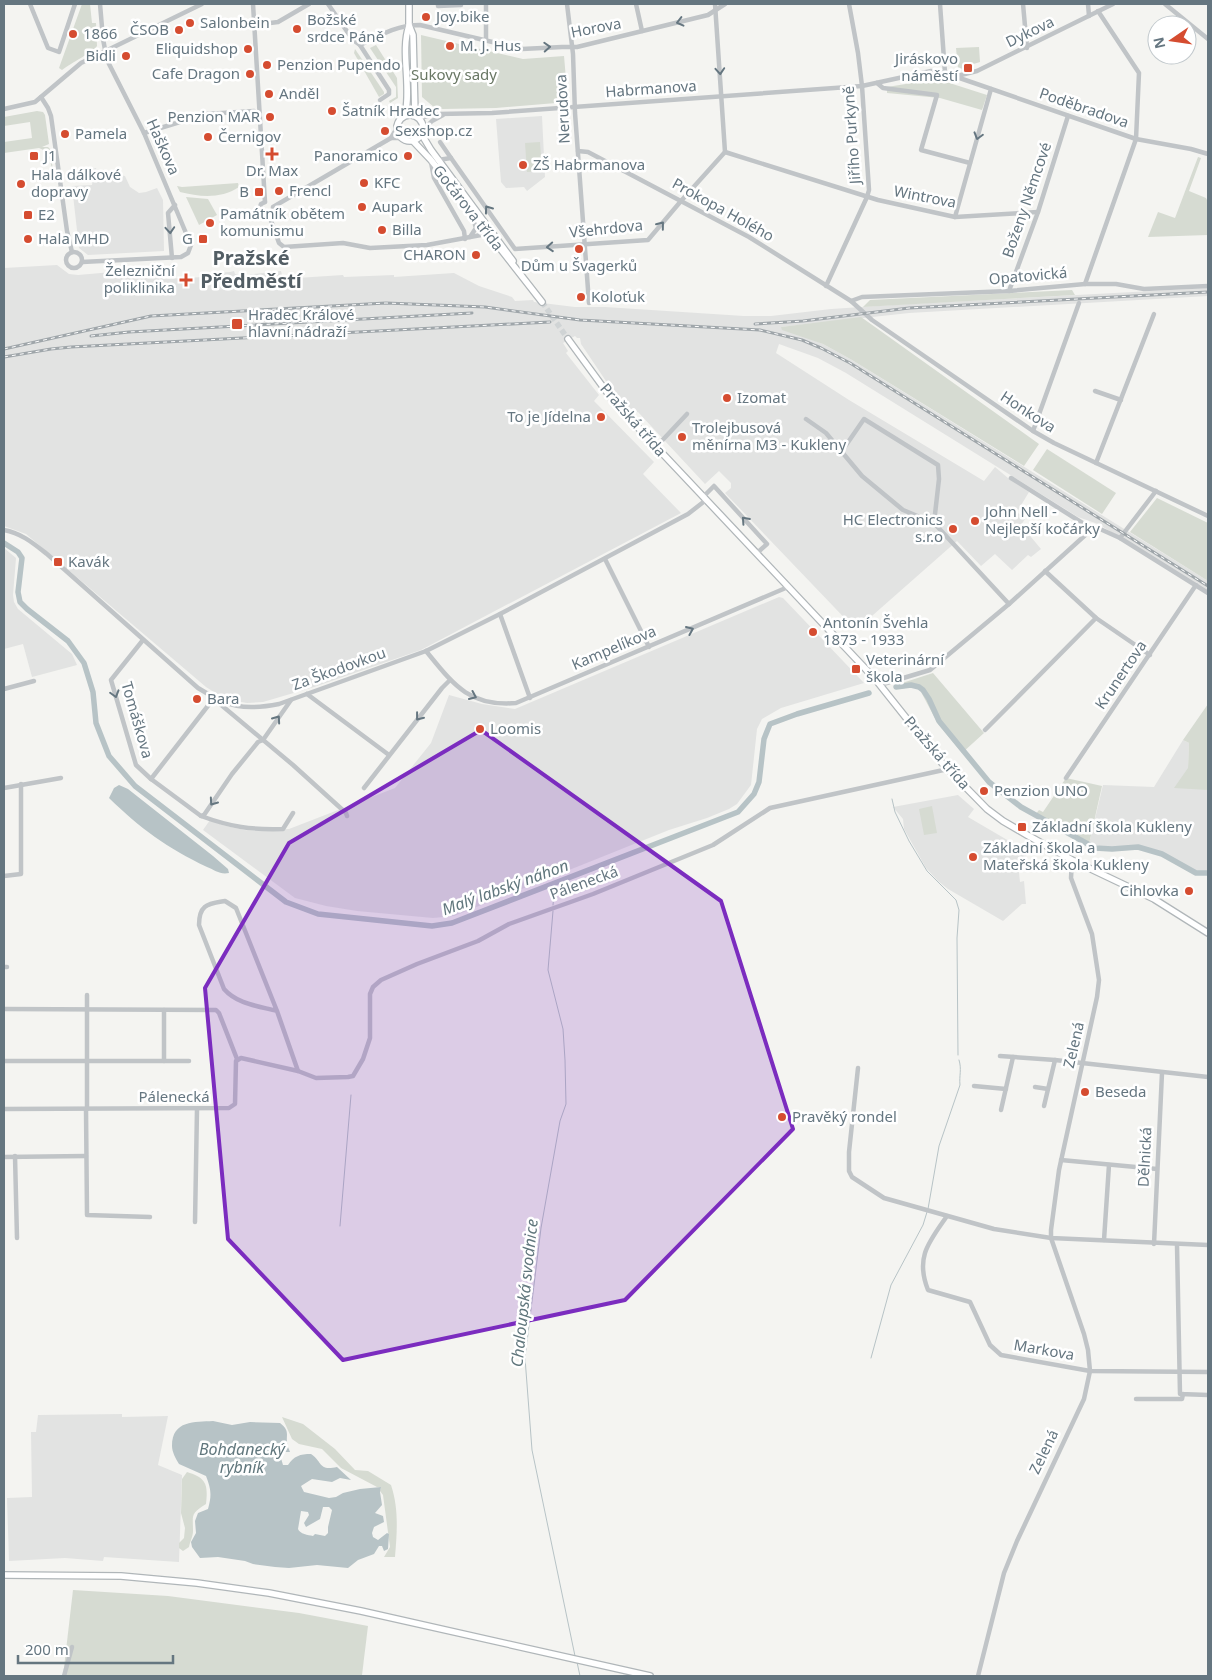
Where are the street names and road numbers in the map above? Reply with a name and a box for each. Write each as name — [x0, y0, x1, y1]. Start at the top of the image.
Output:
street label: Dykova — [1002, 11, 1057, 51]
street label: Horova — [569, 12, 623, 42]
street label: Nerudova — [550, 74, 574, 144]
street label: Habrmanova — [605, 75, 697, 101]
street label: Poděbradova — [1037, 82, 1132, 132]
street label: Jiřího Purkyně — [838, 85, 865, 187]
street label: Haškova — [143, 115, 185, 178]
street label: Boženy Němcové — [997, 139, 1055, 260]
street label: Gočárova třída — [429, 161, 508, 254]
street label: Prokopa Holého — [669, 173, 778, 245]
street label: Wintrova — [892, 180, 958, 212]
street label: Všehrdova — [568, 214, 644, 242]
street label: Opatovická — [988, 262, 1068, 288]
street label: Pražská třída — [596, 378, 671, 460]
street label: Honkova — [997, 386, 1060, 437]
street label: Kampelíkova — [568, 620, 659, 674]
street label: Krunertova — [1090, 636, 1151, 713]
street label: Za Škodovkou — [289, 642, 388, 694]
street label: Tomáškova — [117, 679, 158, 760]
street label: Pražská třída — [900, 711, 975, 793]
street label: Pálenecká — [547, 860, 621, 904]
street label: Zelená — [1058, 1020, 1088, 1070]
street label: Pálenecká — [138, 1086, 210, 1106]
street label: Dělnická — [1132, 1126, 1156, 1187]
street label: Markova — [1012, 1334, 1076, 1364]
street label: Zelená — [1024, 1426, 1062, 1477]

